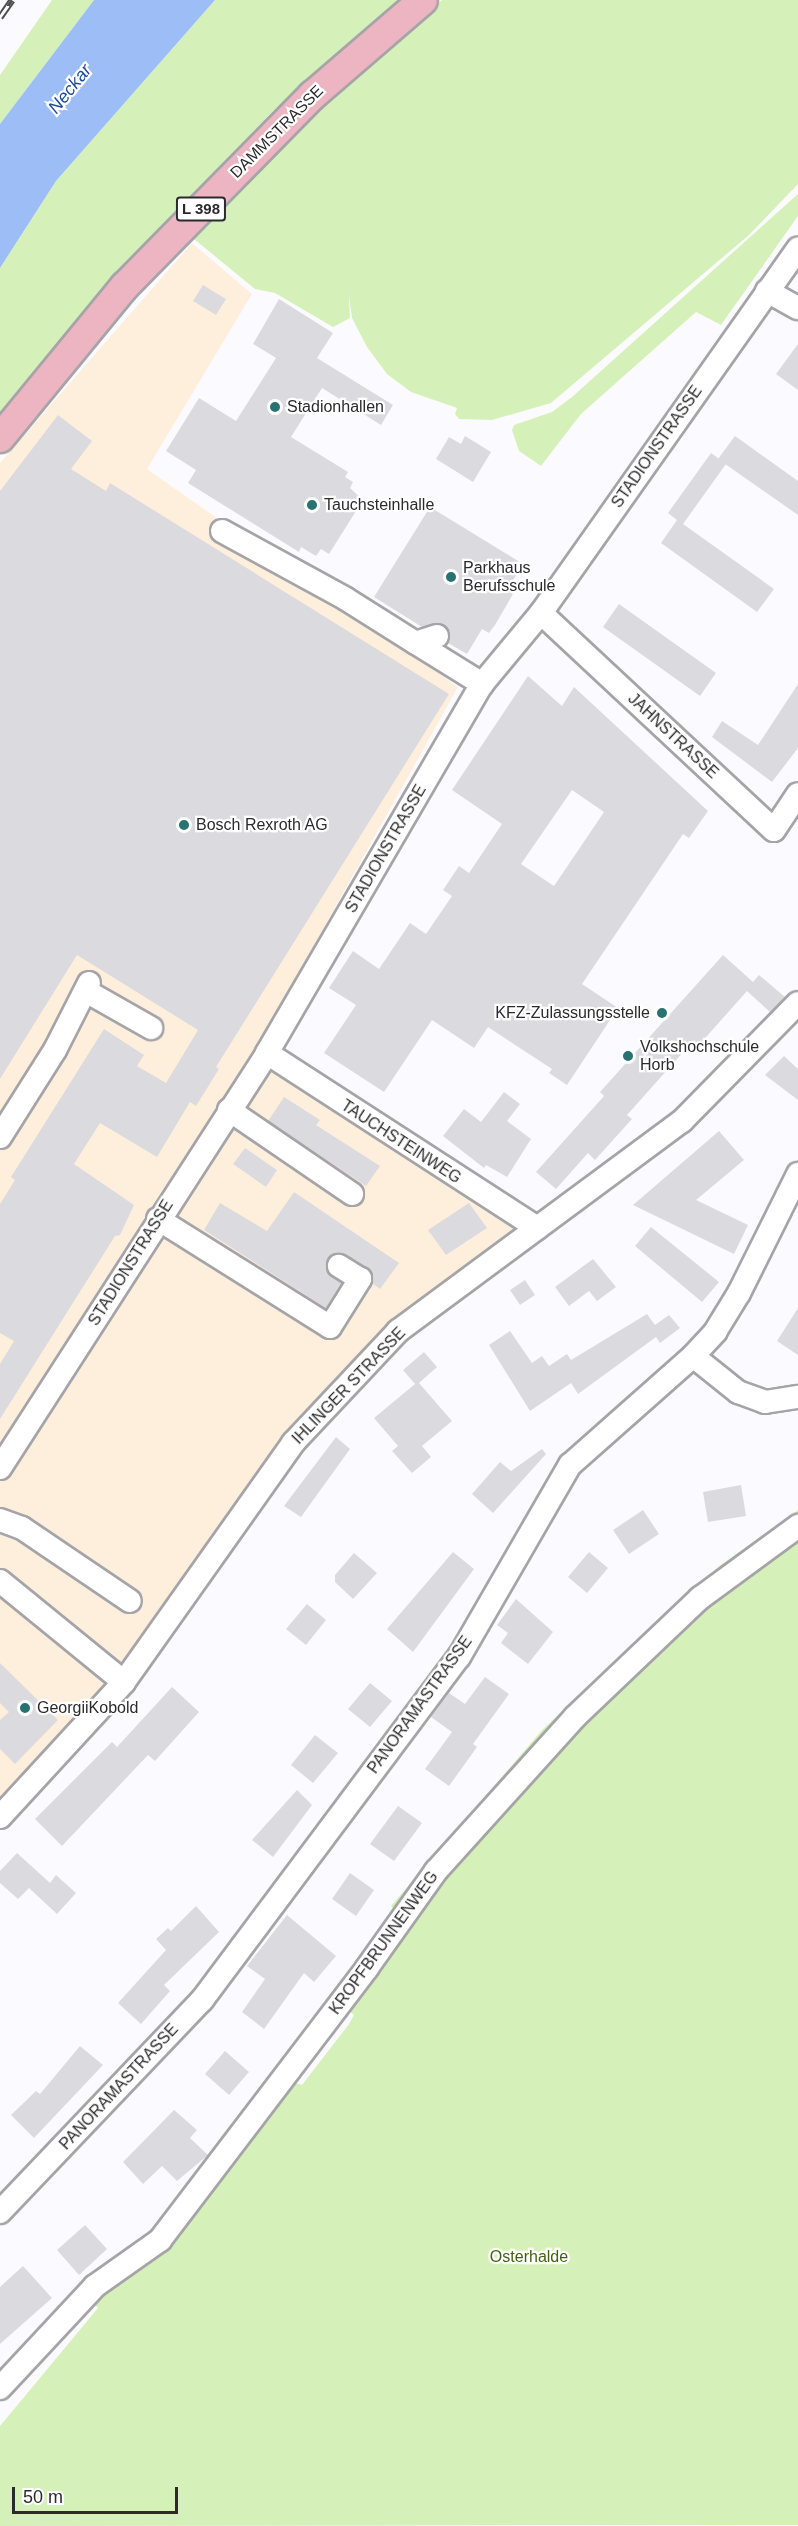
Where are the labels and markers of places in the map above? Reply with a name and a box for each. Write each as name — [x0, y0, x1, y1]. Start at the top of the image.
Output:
place label: Stadionhallen — [287, 397, 384, 417]
marker: Stadionhallen — [268, 400, 282, 414]
place label: Tauchsteinhalle — [324, 495, 434, 515]
marker: Tauchsteinhalle — [305, 498, 319, 512]
place label: Parkhaus Berufsschule — [463, 558, 555, 596]
marker: Parkhaus Berufsschule — [444, 570, 458, 584]
place label: Bosch Rexroth AG — [196, 815, 328, 835]
marker: Bosch Rexroth AG — [177, 818, 191, 832]
place label: KFZ-Zulassungsstelle — [495, 1003, 650, 1023]
marker: KFZ-Zulassungsstelle — [655, 1006, 669, 1020]
place label: Volkshochschule Horb — [640, 1037, 759, 1075]
marker: Volkshochschule Horb — [621, 1049, 635, 1063]
place label: GeorgiiKobold — [37, 1698, 138, 1718]
marker: GeorgiiKobold — [18, 1701, 32, 1715]

